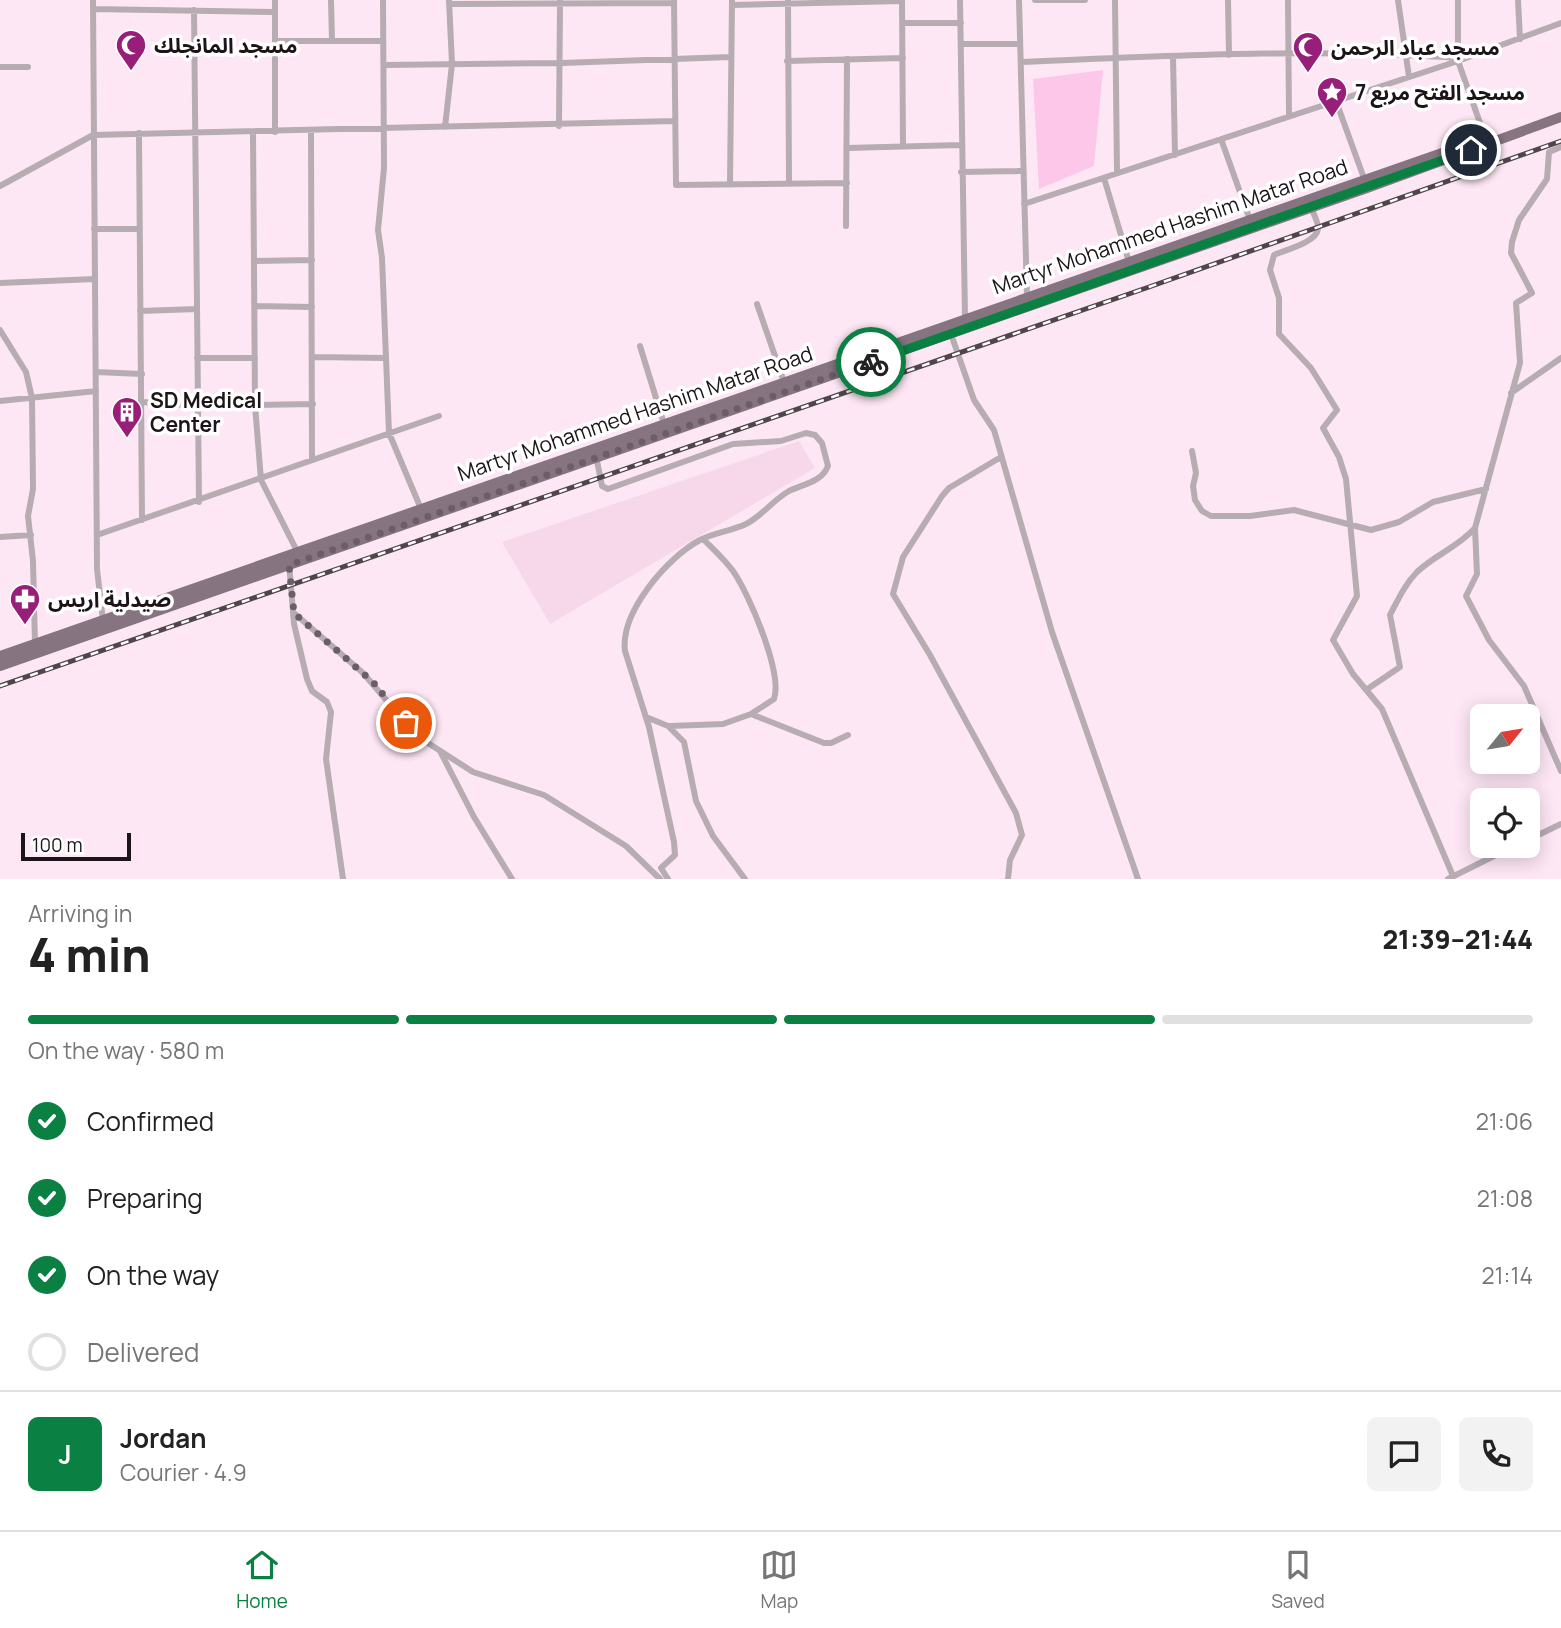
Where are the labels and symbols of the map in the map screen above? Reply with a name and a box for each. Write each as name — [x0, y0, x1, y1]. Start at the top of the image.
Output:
mosque icon: مسجد المانجلك — [114, 28, 148, 72]
mosque icon: مسجد عباد الرحمن — [1291, 30, 1325, 74]
place label: مسجد المانجلك — [154, 31, 297, 59]
place label: مسجد عباد الرحمن — [1331, 33, 1500, 61]
place icon: مسجد الفتح مربع 7 — [1315, 75, 1349, 119]
place label: مسجد الفتح مربع 7 — [1355, 78, 1525, 108]
pin — [1441, 120, 1501, 180]
street label: Martyr Mohammed Hashim Matar Road — [989, 152, 1351, 300]
courier — [836, 327, 906, 397]
street label: Martyr Mohammed Hashim Matar Road — [454, 339, 816, 487]
place label: SD Medical Center — [150, 386, 262, 438]
building icon: SD Medical Center — [110, 395, 144, 439]
pharmacy icon: صيدلية اريس — [8, 582, 42, 626]
place label: صيدلية اريس — [48, 585, 171, 613]
pin — [376, 693, 436, 753]
north arrow — [1470, 704, 1540, 774]
scale bar — [21, 830, 131, 862]

